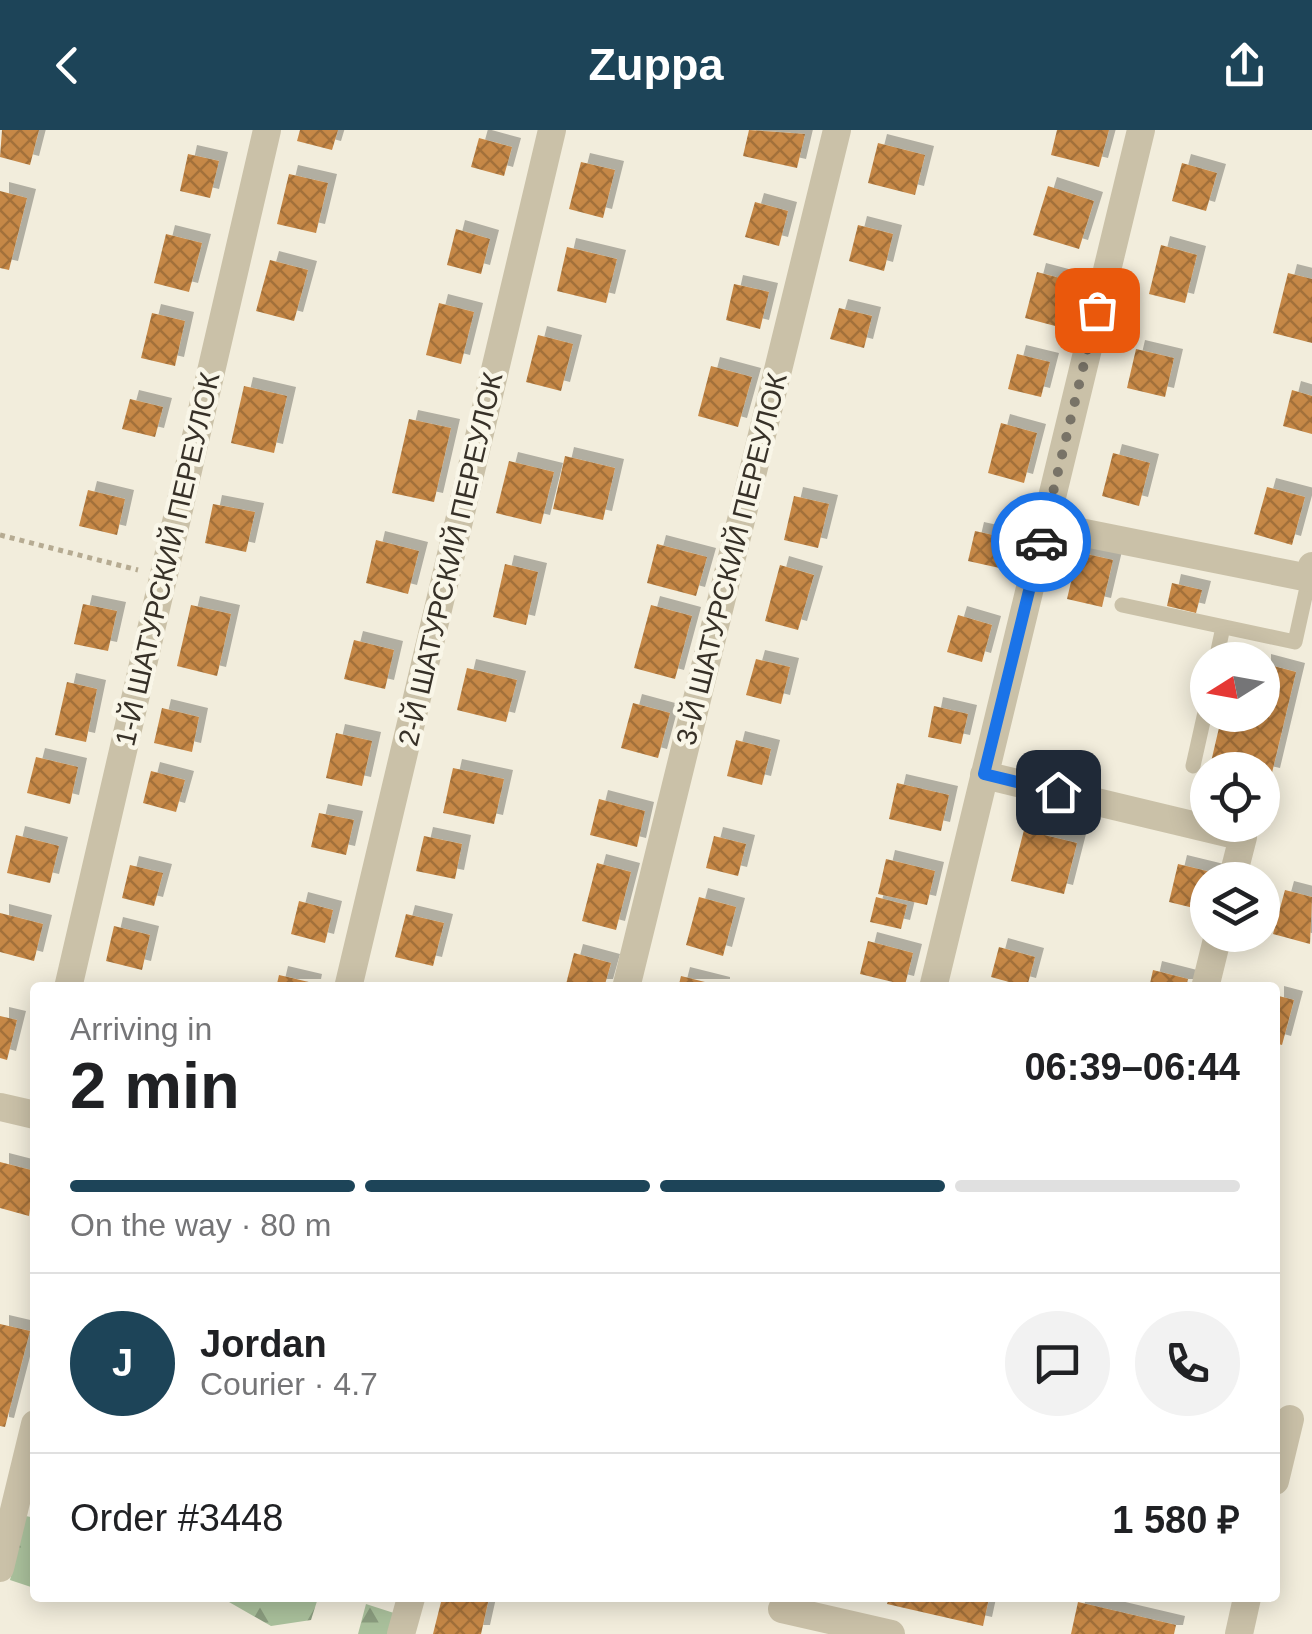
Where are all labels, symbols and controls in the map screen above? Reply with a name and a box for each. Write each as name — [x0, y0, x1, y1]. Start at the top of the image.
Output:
icon: back — [40, 38, 95, 93]
icon: share — [1217, 38, 1272, 93]
text: Zuppa — [589, 39, 723, 90]
pin — [1055, 268, 1140, 353]
icon: bag — [1070, 283, 1125, 338]
street label: 1-Й ШАТУРСКИЙ ПЕРЕУЛОК — [109, 369, 226, 749]
street label: 2-Й ШАТУРСКИЙ ПЕРЕУЛОК — [392, 369, 509, 749]
street label: 3-Й ШАТУРСКИЙ ПЕРЕУЛОК — [670, 369, 793, 748]
courier — [991, 492, 1091, 592]
icon: car — [1014, 515, 1069, 570]
north arrow — [1190, 642, 1280, 732]
map controls — [1190, 642, 1280, 952]
pin — [1016, 750, 1101, 835]
button: locate — [1190, 752, 1280, 842]
icon: home — [1031, 765, 1086, 820]
button: layers — [1190, 862, 1280, 952]
text: Arriving in — [70, 1011, 212, 1047]
text: 06:39–06:44 — [1024, 1046, 1240, 1088]
text: 2 min — [70, 1049, 240, 1122]
text: On the way · 80 m — [70, 1207, 331, 1243]
button: chat — [1005, 1311, 1110, 1416]
button: phone — [1135, 1311, 1240, 1416]
text: Jordan — [200, 1323, 327, 1365]
text: J — [112, 1342, 133, 1384]
text: Courier · 4.7 — [200, 1366, 378, 1402]
text: Order #3448 — [70, 1497, 283, 1539]
text: 1 580 ₽ — [1112, 1499, 1240, 1541]

